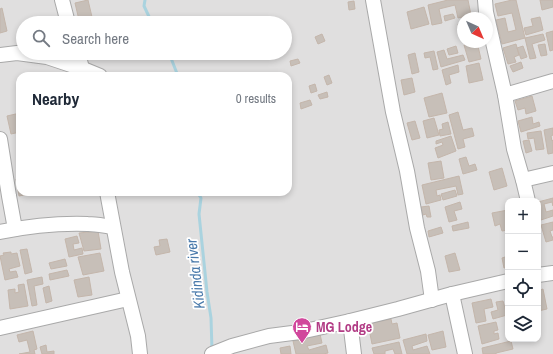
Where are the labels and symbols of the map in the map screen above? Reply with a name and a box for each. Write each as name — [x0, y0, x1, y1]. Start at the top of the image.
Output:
north arrow — [457, 12, 493, 48]
water label: Kidinda river — [180, 237, 210, 310]
hotel icon: MG Lodge — [291, 316, 313, 344]
place label: MG Lodge — [316, 318, 372, 336]

